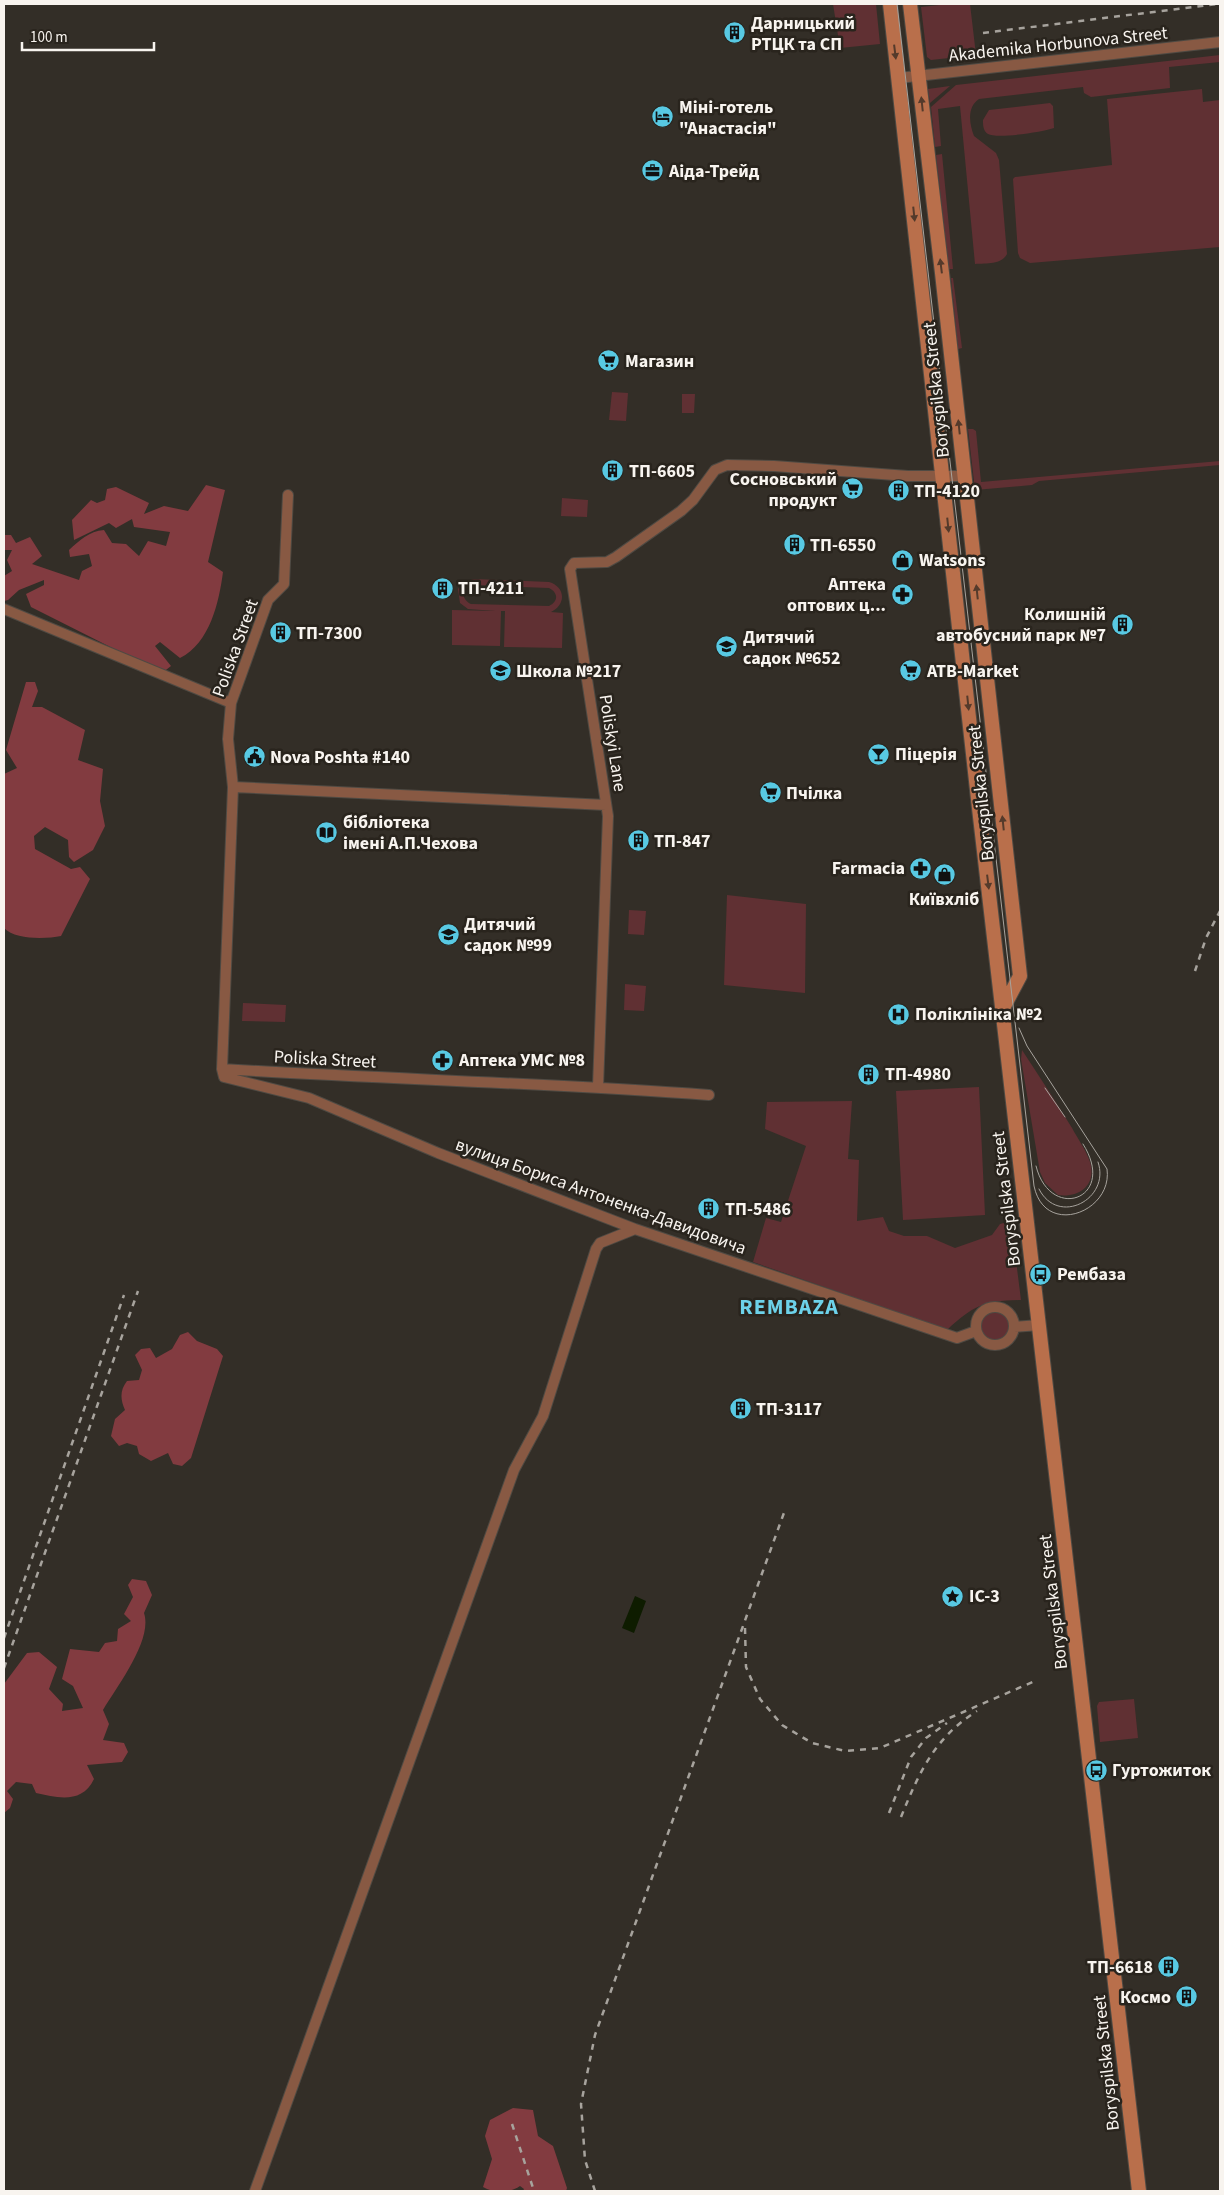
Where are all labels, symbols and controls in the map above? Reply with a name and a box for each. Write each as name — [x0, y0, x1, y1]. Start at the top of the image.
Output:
place label: Дарницький РТЦК та СП — [751, 11, 855, 57]
scale bar — [22, 20, 155, 52]
building icon: Дарницький РТЦК та СП — [723, 21, 747, 45]
street label: Akademika Horbunova Street — [947, 21, 1169, 68]
text: 100 m — [30, 27, 68, 48]
one-way arrow — [892, 45, 900, 61]
place label: Міні-готель "Анастасія" — [679, 95, 777, 141]
one-way arrow — [918, 96, 926, 112]
hotel icon: Міні-готель "Анастасія" — [651, 105, 675, 129]
office icon: Аіда-Трейд — [641, 159, 665, 183]
place label: Аіда-Трейд — [668, 159, 760, 184]
one-way arrow — [910, 206, 918, 222]
one-way arrow — [937, 257, 945, 273]
street label: Boryspilska Street — [917, 321, 956, 459]
supermarket icon: Магазин — [597, 349, 621, 373]
place label: Магазин — [625, 349, 694, 374]
one-way arrow — [955, 419, 963, 435]
building icon: ТП-6605 — [601, 459, 625, 483]
place label: ТП-6605 — [629, 459, 695, 484]
place label: Сосновський продукт — [730, 467, 837, 513]
supermarket icon: Сосновський продукт — [841, 477, 865, 501]
building icon: ТП-4120 — [886, 479, 910, 503]
place label: ТП-4120 — [914, 479, 980, 504]
one-way arrow — [944, 517, 952, 533]
building icon: ТП-6550 — [782, 533, 806, 557]
place label: ТП-6550 — [810, 533, 876, 558]
shop icon: Watsons — [891, 548, 915, 572]
place label: Watsons — [919, 548, 986, 573]
place label: Аптека оптових ц... — [787, 572, 886, 618]
building icon: ТП-4211 — [430, 576, 454, 600]
place label: ТП-4211 — [458, 576, 524, 601]
pharmacy icon: Аптека оптових ц... — [890, 582, 914, 606]
one-way arrow — [973, 584, 981, 600]
street label: Poliska Street — [206, 596, 265, 701]
place label: Колишній автобусний парк №7 — [936, 602, 1106, 648]
building icon: Колишній автобусний парк №7 — [1110, 612, 1134, 636]
building icon: ТП-7300 — [268, 621, 292, 645]
place label: ТП-7300 — [296, 621, 362, 646]
place label: Дитячий садок №652 — [743, 625, 841, 671]
school or university icon: Дитячий садок №652 — [715, 635, 739, 659]
school or university icon: Школа №217 — [488, 659, 512, 683]
place label: Школа №217 — [516, 659, 621, 684]
supermarket icon: ATB-Market — [899, 659, 923, 683]
place label: ATB-Market — [926, 659, 1019, 684]
street label: Poliskyi Lane — [592, 693, 633, 794]
one-way arrow — [964, 696, 972, 712]
street label: Boryspilska Street — [962, 724, 1001, 862]
bar icon: Піцерія — [867, 742, 891, 766]
place label: Піцерія — [895, 742, 957, 767]
public building icon: Nova Poshta #140 — [242, 745, 266, 769]
place label: Nova Poshta #140 — [270, 745, 410, 770]
supermarket icon: Пчілка — [758, 781, 782, 805]
place label: Пчілка — [786, 781, 842, 806]
place label: бібліотека імені А.П.Чехова — [343, 810, 478, 856]
one-way arrow — [999, 815, 1007, 831]
library icon: бібліотека імені А.П.Чехова — [315, 820, 339, 844]
building icon: ТП-847 — [626, 829, 650, 853]
place label: ТП-847 — [654, 829, 710, 854]
place label: Farmacia — [832, 856, 905, 881]
pharmacy icon: Farmacia — [909, 856, 933, 880]
shop icon: Київхліб — [932, 862, 956, 886]
one-way arrow — [984, 875, 992, 891]
place label: Київхліб — [909, 887, 979, 912]
place label: Дитячий садок №99 — [464, 912, 552, 958]
school or university icon: Дитячий садок №99 — [436, 922, 460, 946]
hospital icon: Поліклініка №2 — [887, 1002, 911, 1026]
place label: Поліклініка №2 — [915, 1002, 1042, 1027]
street label: Poliska Street — [273, 1044, 377, 1075]
pharmacy icon: Аптека УМС №8 — [431, 1048, 455, 1072]
place label: Аптека УМС №8 — [458, 1048, 585, 1073]
building icon: ТП-4980 — [857, 1062, 881, 1086]
place label: ТП-4980 — [885, 1062, 951, 1087]
street label: Boryspilska Street — [986, 1130, 1027, 1268]
street label: вулиця Бориса Антоненка-Давидовича — [452, 1132, 750, 1261]
building icon: ТП-5486 — [697, 1197, 721, 1221]
place label: ТП-5486 — [725, 1197, 791, 1222]
bus stop icon: Рембаза — [1029, 1262, 1053, 1286]
place label: Рембаза — [1057, 1262, 1126, 1287]
district label: REMBAZA — [739, 1291, 839, 1323]
building icon: ТП-3117 — [728, 1397, 752, 1421]
place label: ТП-3117 — [756, 1397, 822, 1422]
street label: Boryspilska Street — [1033, 1533, 1074, 1671]
place icon: ІС-3 — [941, 1584, 965, 1608]
place label: ІС-3 — [969, 1584, 1000, 1609]
bus stop icon: Гуртожиток — [1084, 1758, 1108, 1782]
place label: Гуртожиток — [1112, 1758, 1211, 1783]
place label: ТП-6618 — [1087, 1955, 1153, 1980]
building icon: ТП-6618 — [1157, 1955, 1181, 1979]
place label: Космо — [1120, 1985, 1171, 2010]
building icon: Космо — [1175, 1985, 1199, 2009]
street label: Boryspilska Street — [1087, 1994, 1126, 2132]

